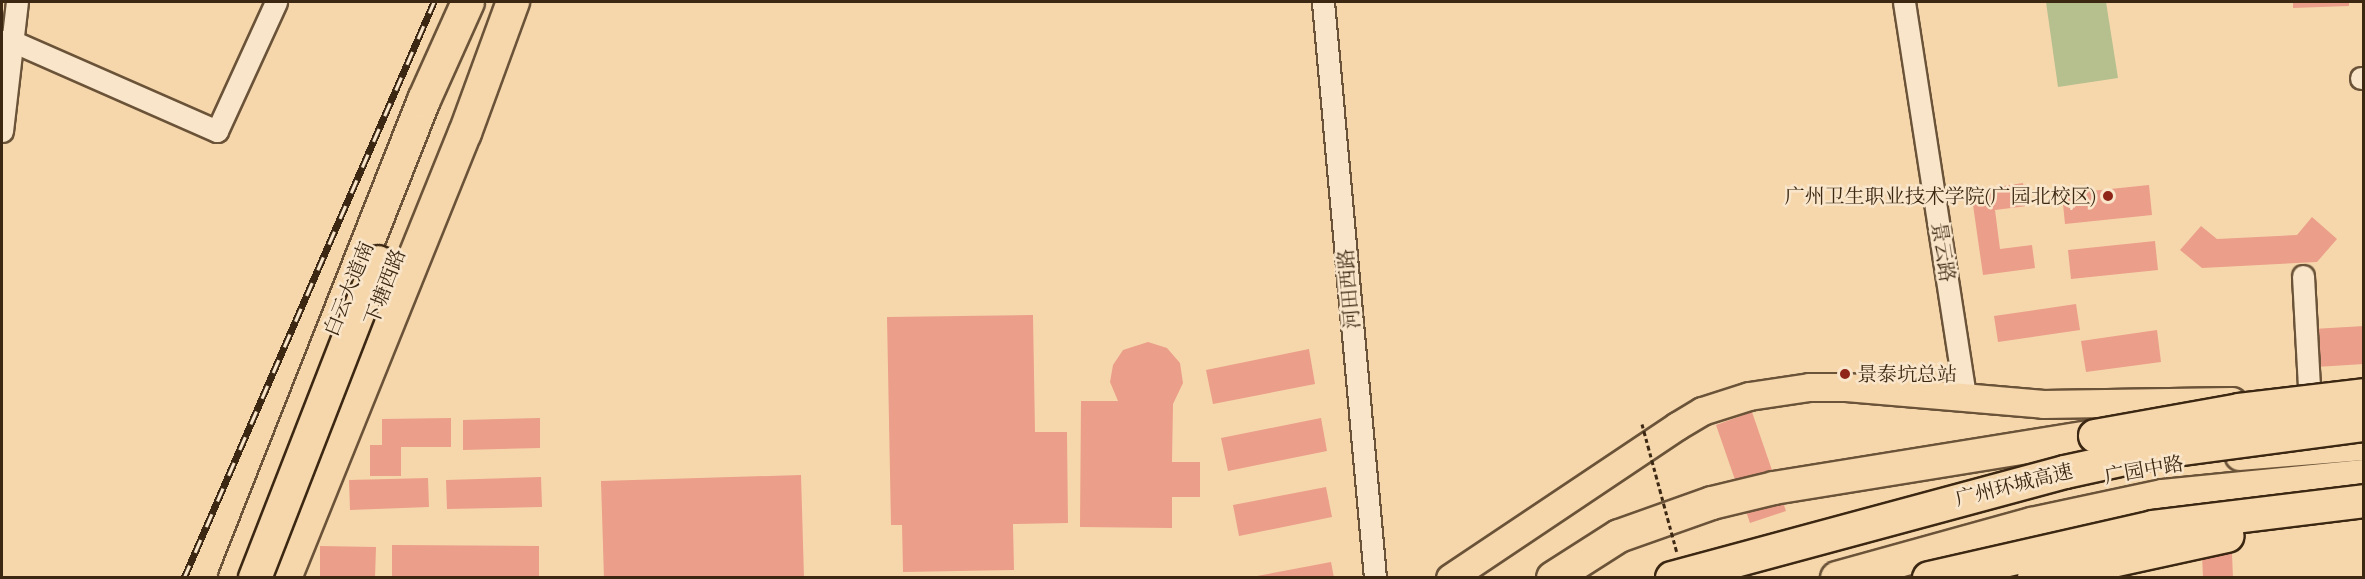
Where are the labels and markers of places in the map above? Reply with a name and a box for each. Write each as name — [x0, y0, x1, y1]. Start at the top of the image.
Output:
place label: 广州卫生职业技术学院(广园北校区) — [1785, 184, 2096, 208]
marker: 广州卫生职业技术学院(广园北校区) — [2101, 189, 2115, 203]
place label: 景泰坑总站 — [1857, 362, 1957, 386]
marker: 景泰坑总站 — [1838, 367, 1852, 381]

